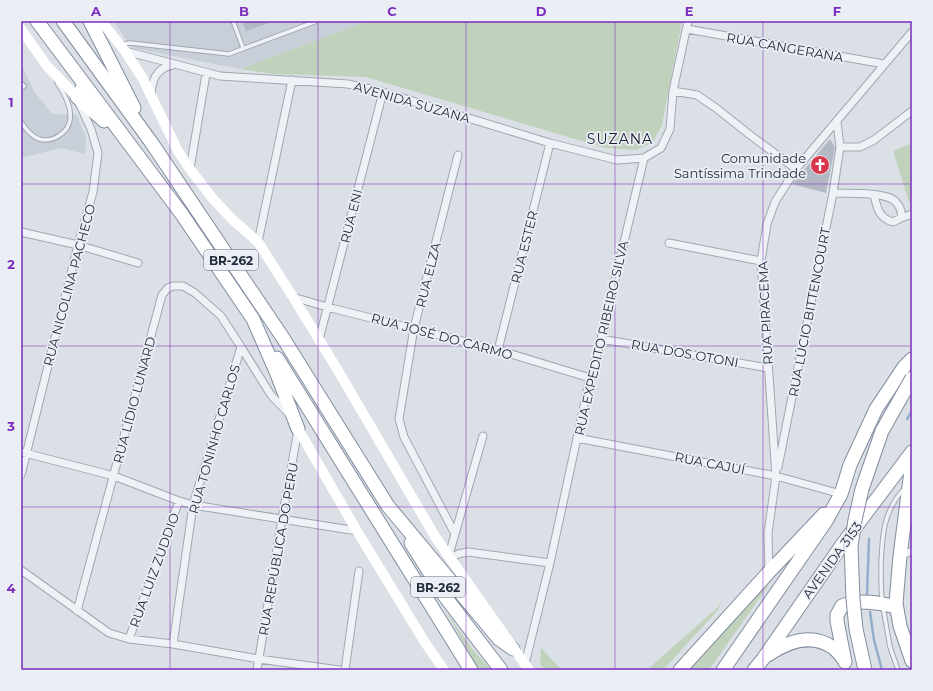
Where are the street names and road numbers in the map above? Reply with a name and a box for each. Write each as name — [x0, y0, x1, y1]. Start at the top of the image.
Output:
street label: RUA CANGERANA — [725, 29, 845, 65]
street label: AVENIDA SUZANA — [352, 78, 473, 126]
street label: RUA ENI — [337, 187, 365, 245]
street label: RUA NICOLINA PACHECO — [40, 202, 98, 368]
street label: RUA ESTER — [507, 209, 541, 285]
street label: RUA LÚCIO BITTENCOURT — [785, 225, 833, 398]
street label: RUA EXPEDITO RIBEIRO SILVA — [571, 238, 631, 437]
street label: RUA ELZA — [412, 240, 444, 309]
road number: BR-262 — [204, 250, 258, 270]
street label: RUA PIRACEMA — [754, 260, 776, 365]
street label: RUA JOSÉ DO CARMO — [369, 309, 515, 363]
street label: RUA LÍDIO LUNARD — [109, 335, 159, 465]
street label: RUA DOS OTONI — [630, 336, 740, 370]
street label: RUA TONINHO CARLOS — [185, 363, 243, 515]
street label: RUA CAJUÍ — [673, 448, 748, 478]
street label: RUA REPÚBLICA DO PERU — [255, 461, 301, 637]
street label: RUA LUIZ ZUDDIO — [126, 510, 182, 630]
street label: AVENIDA 3153 — [799, 519, 865, 601]
road number: BR-262 — [411, 577, 465, 597]

